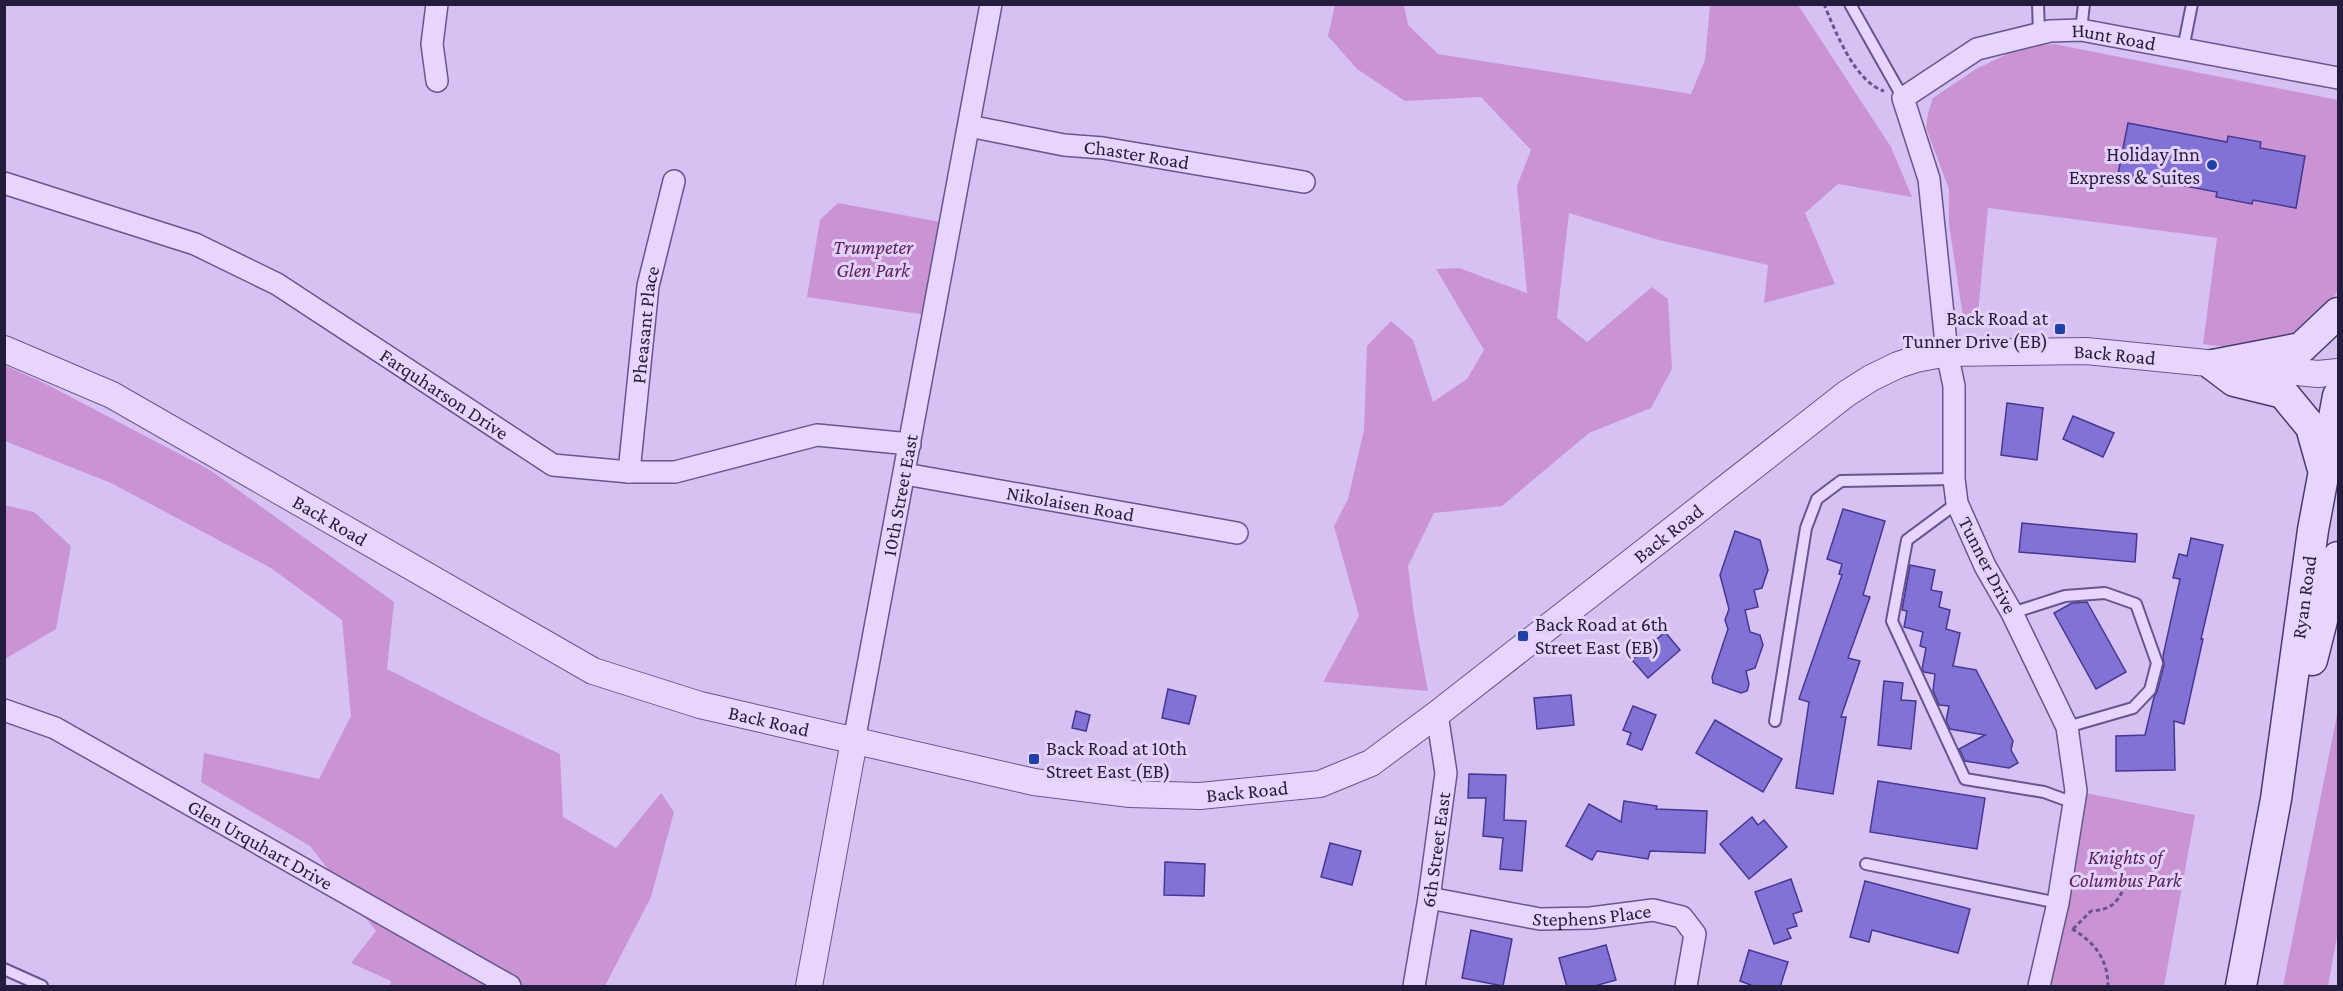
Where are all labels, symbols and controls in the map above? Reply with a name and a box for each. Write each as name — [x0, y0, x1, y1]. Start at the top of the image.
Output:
street label: Hunt Road — [2071, 19, 2158, 55]
street label: Chaster Road — [1083, 136, 1191, 173]
place label: Holiday Inn Express & Suites — [2069, 143, 2200, 189]
marker: Holiday Inn Express & Suites — [2205, 158, 2219, 172]
park label: Trumpeter Glen Park — [833, 236, 914, 281]
street label: Pheasant Place — [627, 263, 664, 385]
place label: Back Road at Tunner Drive (EB) — [1903, 307, 2048, 353]
marker: Back Road at Tunner Drive (EB) — [2053, 322, 2067, 336]
street label: Back Road — [2073, 340, 2157, 369]
street label: Farquharson Drive — [376, 344, 513, 444]
street label: 10th Street East — [878, 432, 922, 558]
street label: Nikolaisen Road — [1005, 481, 1136, 526]
street label: Back Road — [289, 490, 372, 550]
street label: Back Road — [1629, 499, 1708, 567]
street label: Tunner Drive — [1954, 513, 2022, 617]
street label: Ryan Road — [2287, 554, 2320, 640]
place label: Back Road at 6th Street East (EB) — [1535, 613, 1668, 659]
marker: Back Road at 6th Street East (EB) — [1516, 629, 1530, 643]
street label: Back Road — [726, 701, 812, 741]
place label: Back Road at 10th Street East (EB) — [1046, 737, 1187, 783]
marker: Back Road at 10th Street East (EB) — [1027, 752, 1041, 766]
street label: Back Road — [1205, 776, 1290, 806]
street label: 6th Street East — [1417, 790, 1454, 909]
street label: Glen Urquhart Drive — [184, 795, 337, 894]
park label: Knights of Columbus Park — [2068, 846, 2183, 891]
street label: Stephens Place — [1531, 899, 1652, 931]

